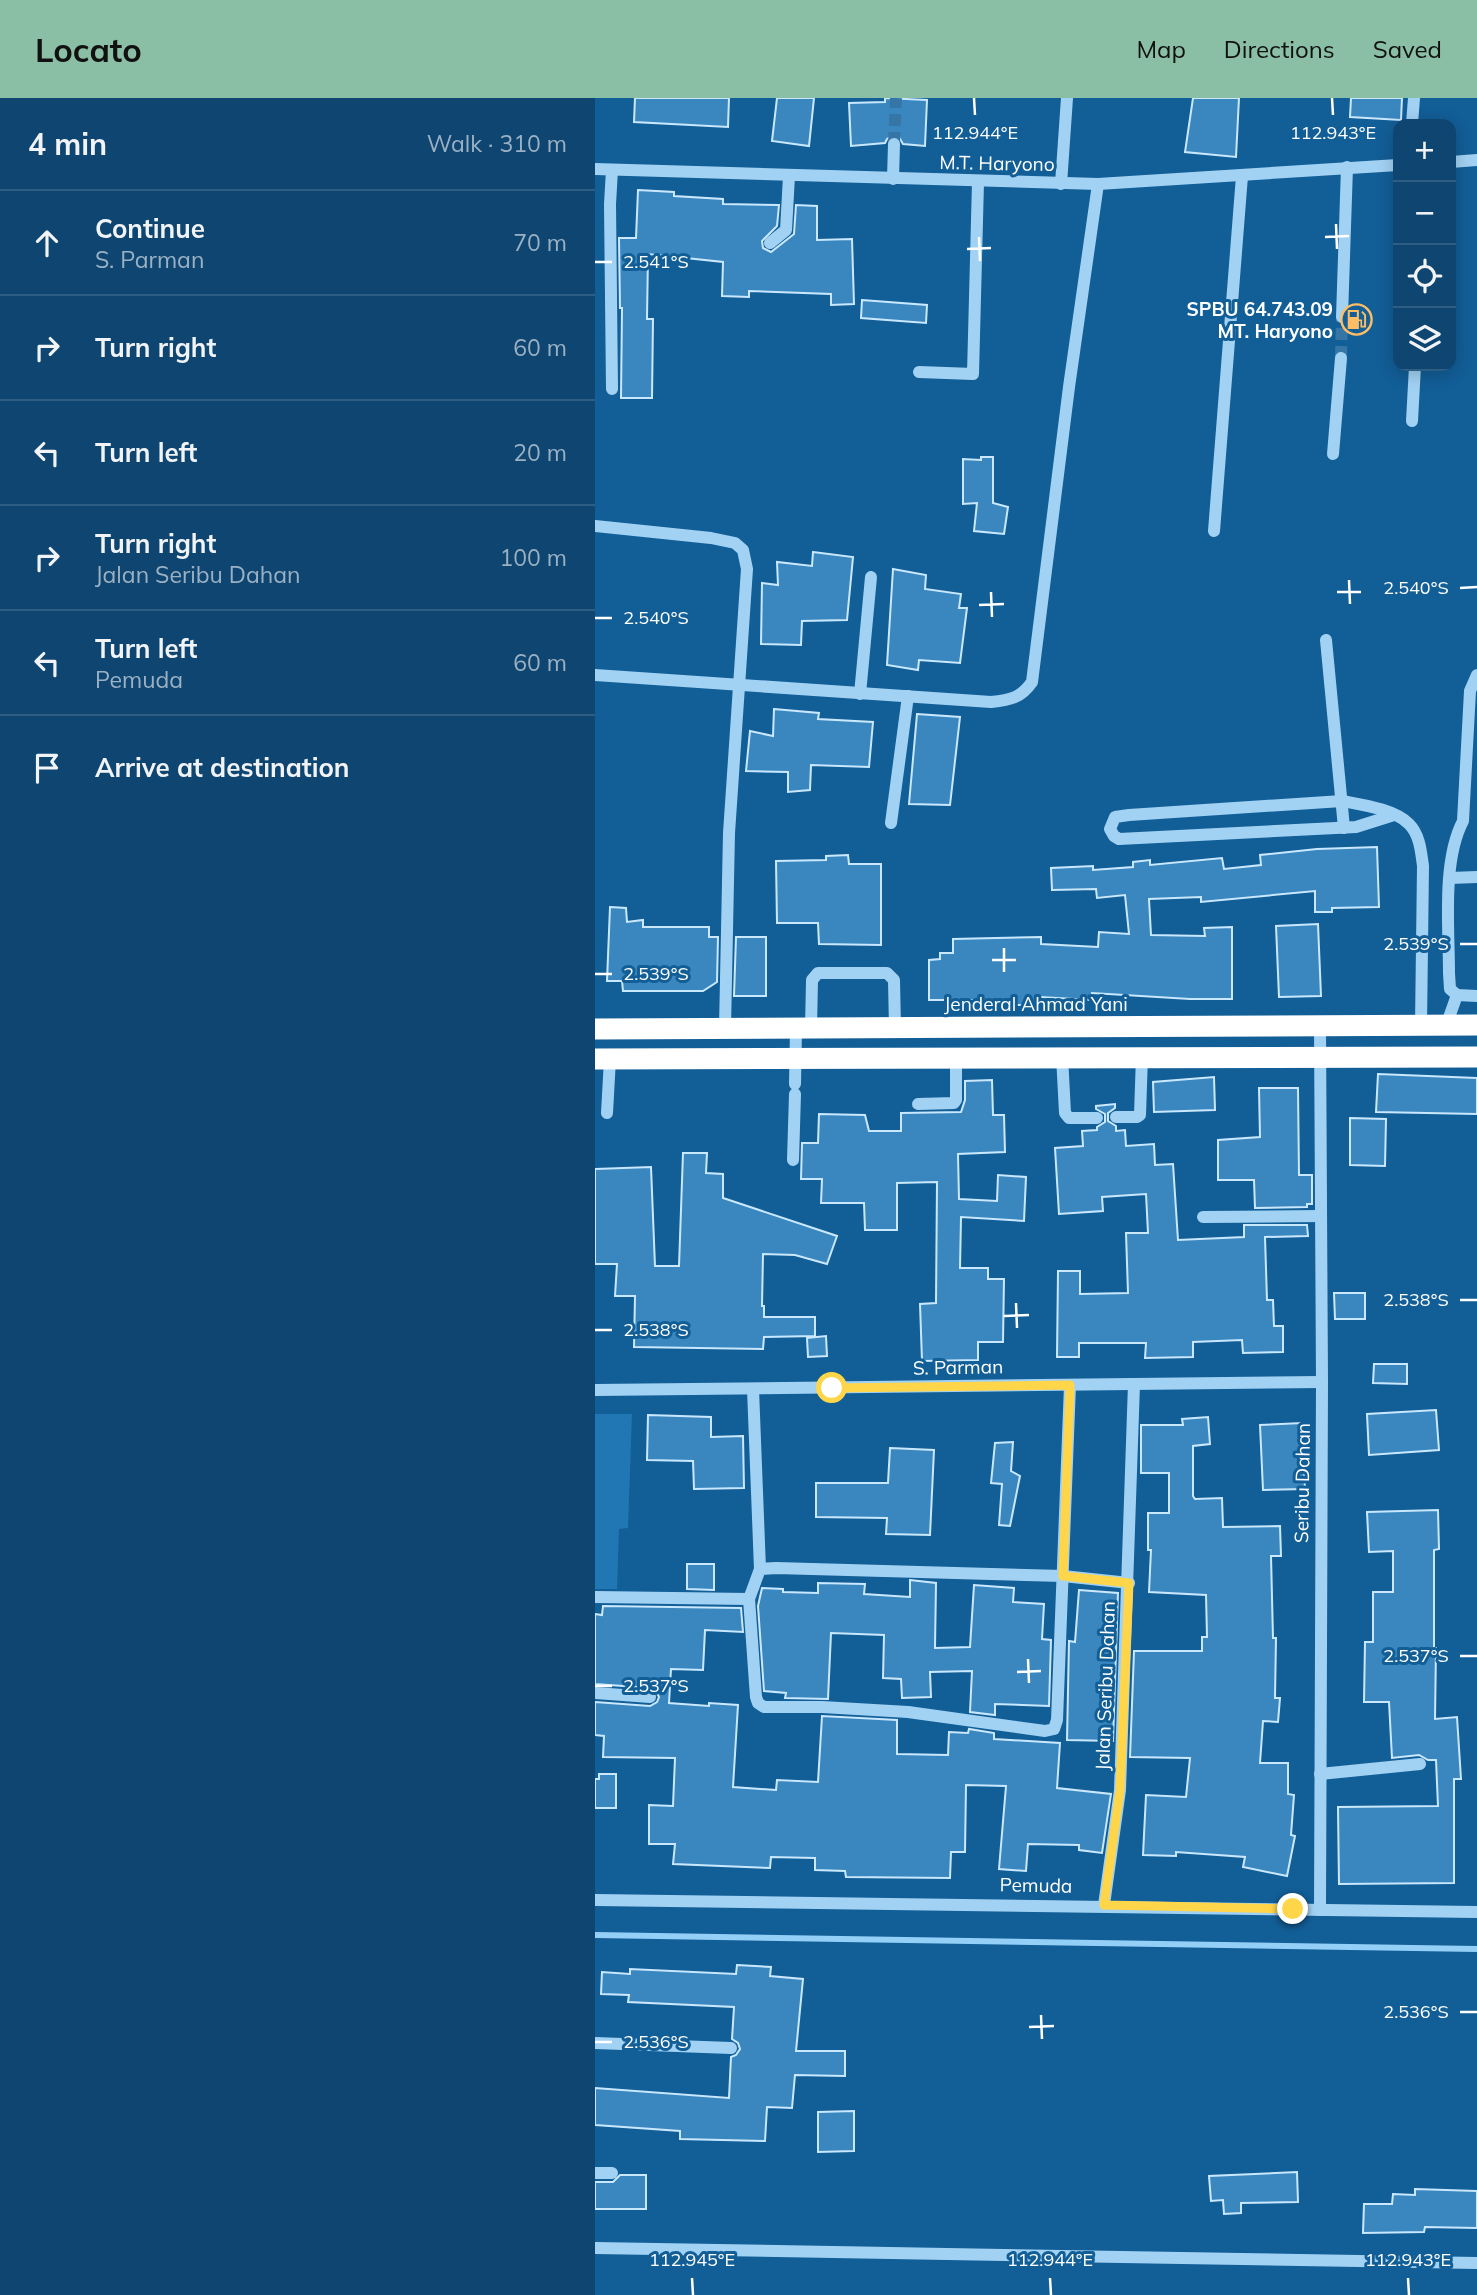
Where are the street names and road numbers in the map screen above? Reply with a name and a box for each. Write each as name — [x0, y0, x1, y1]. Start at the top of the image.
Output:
street label: M.T. Haryono — [939, 150, 1055, 176]
street label: Jenderal Ahmad Yani — [944, 992, 1128, 1016]
street label: S. Parman — [913, 1354, 1003, 1380]
street label: Seribu Dahan — [1289, 1423, 1315, 1543]
street label: Jalan Seribu Dahan — [1090, 1601, 1120, 1771]
street label: Pemuda — [999, 1872, 1073, 1898]

